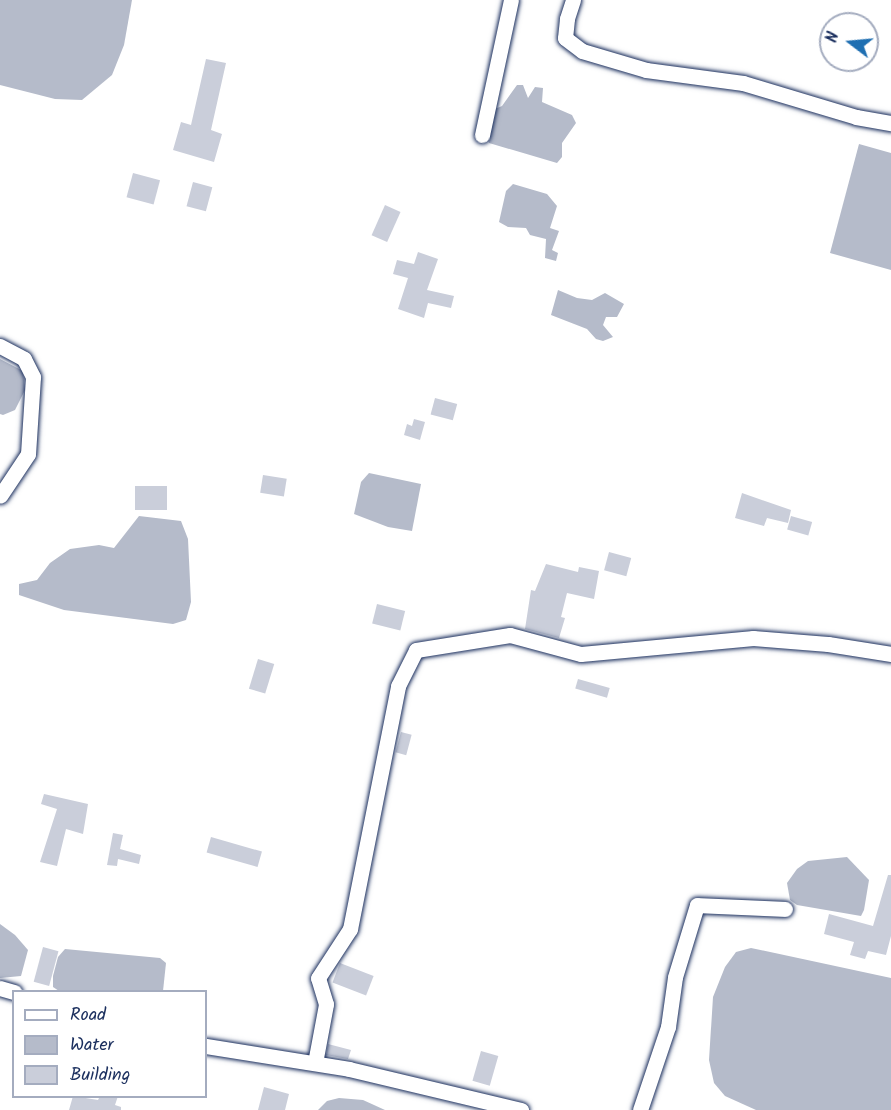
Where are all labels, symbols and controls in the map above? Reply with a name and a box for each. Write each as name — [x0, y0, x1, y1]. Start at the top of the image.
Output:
north arrow — [819, 12, 879, 72]
text: N — [820, 29, 847, 46]
legend — [12, 990, 207, 1098]
text: Road — [70, 1001, 106, 1030]
text: Water — [70, 1031, 114, 1060]
text: Building — [70, 1061, 130, 1090]

